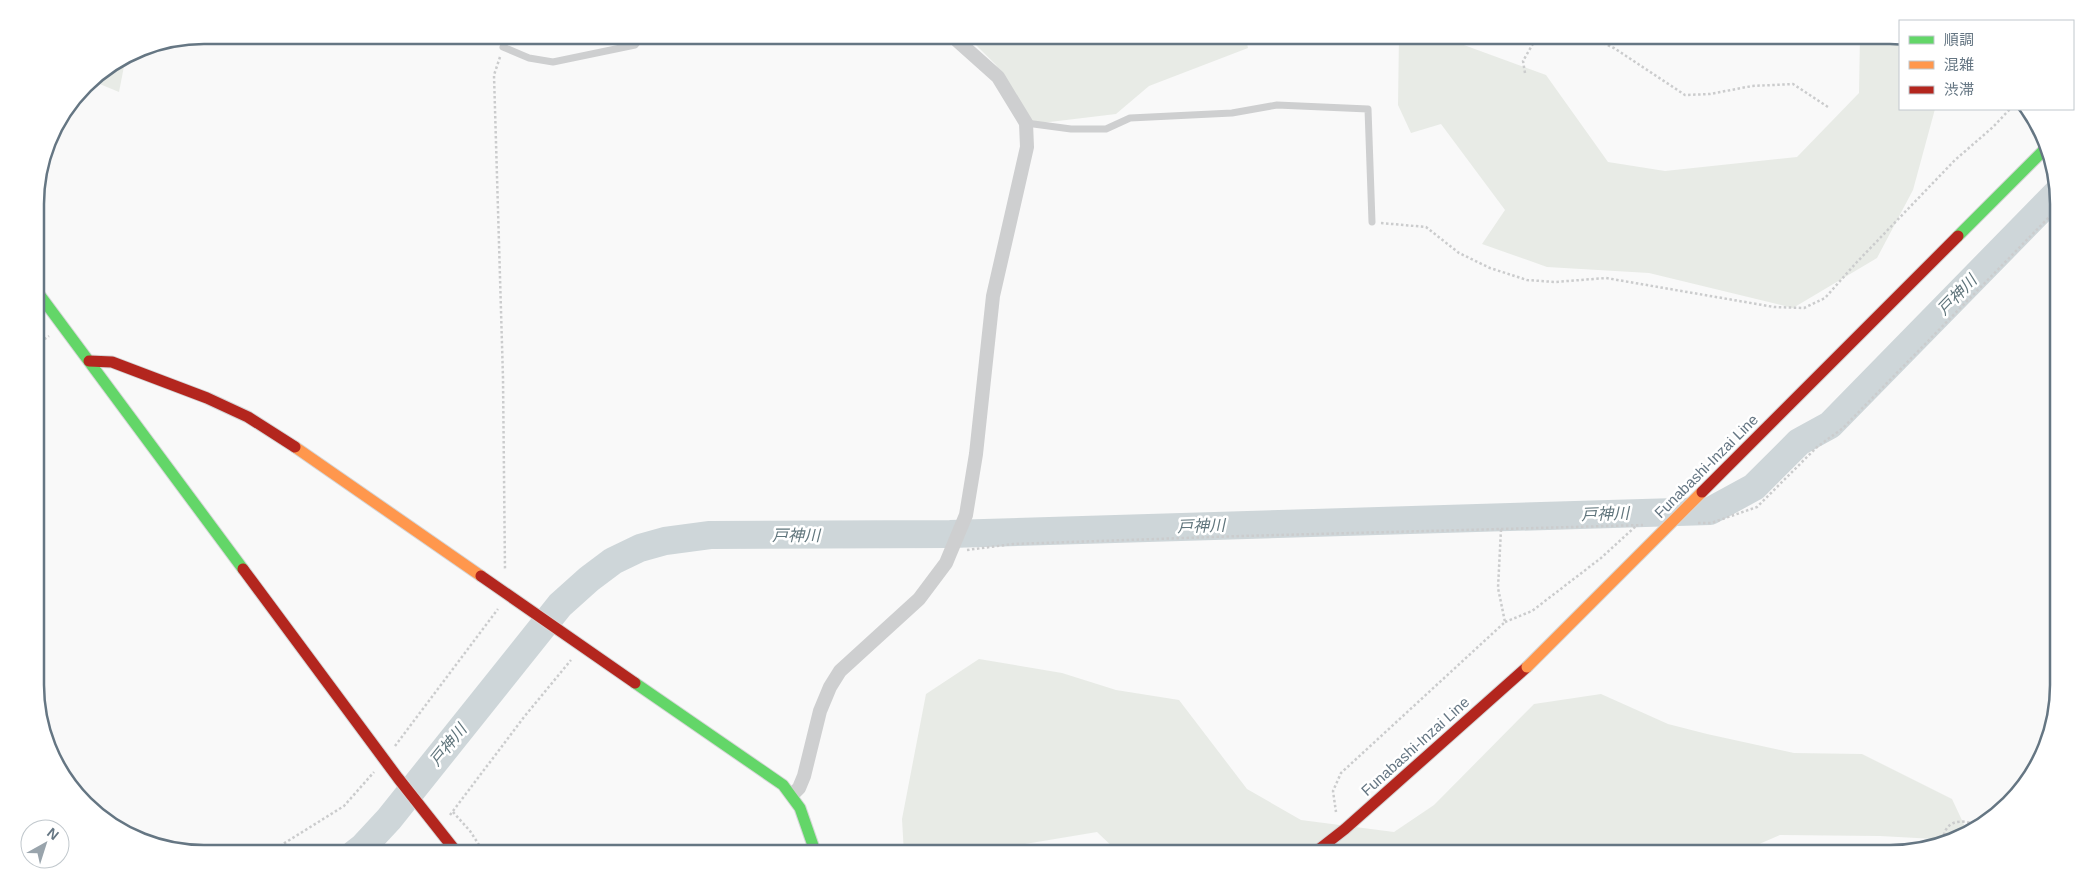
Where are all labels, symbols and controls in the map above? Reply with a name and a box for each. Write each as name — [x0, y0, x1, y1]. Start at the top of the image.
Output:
legend — [1899, 20, 2074, 110]
text: 順調 — [1944, 31, 1974, 48]
text: 混雑 — [1944, 56, 1974, 73]
text: 渋滞 — [1944, 81, 1974, 98]
water label: 戸神川 — [1934, 270, 1981, 318]
street label: Funabashi-Inzai Line — [1651, 411, 1761, 521]
water label: 戸神川 — [1581, 505, 1631, 523]
water label: 戸神川 — [1177, 517, 1227, 535]
water label: 戸神川 — [772, 527, 822, 544]
street label: Funabashi-Inzai Line — [1358, 693, 1472, 799]
water label: 戸神川 — [426, 719, 471, 769]
north arrow — [20, 819, 70, 869]
text: N — [44, 824, 62, 843]

